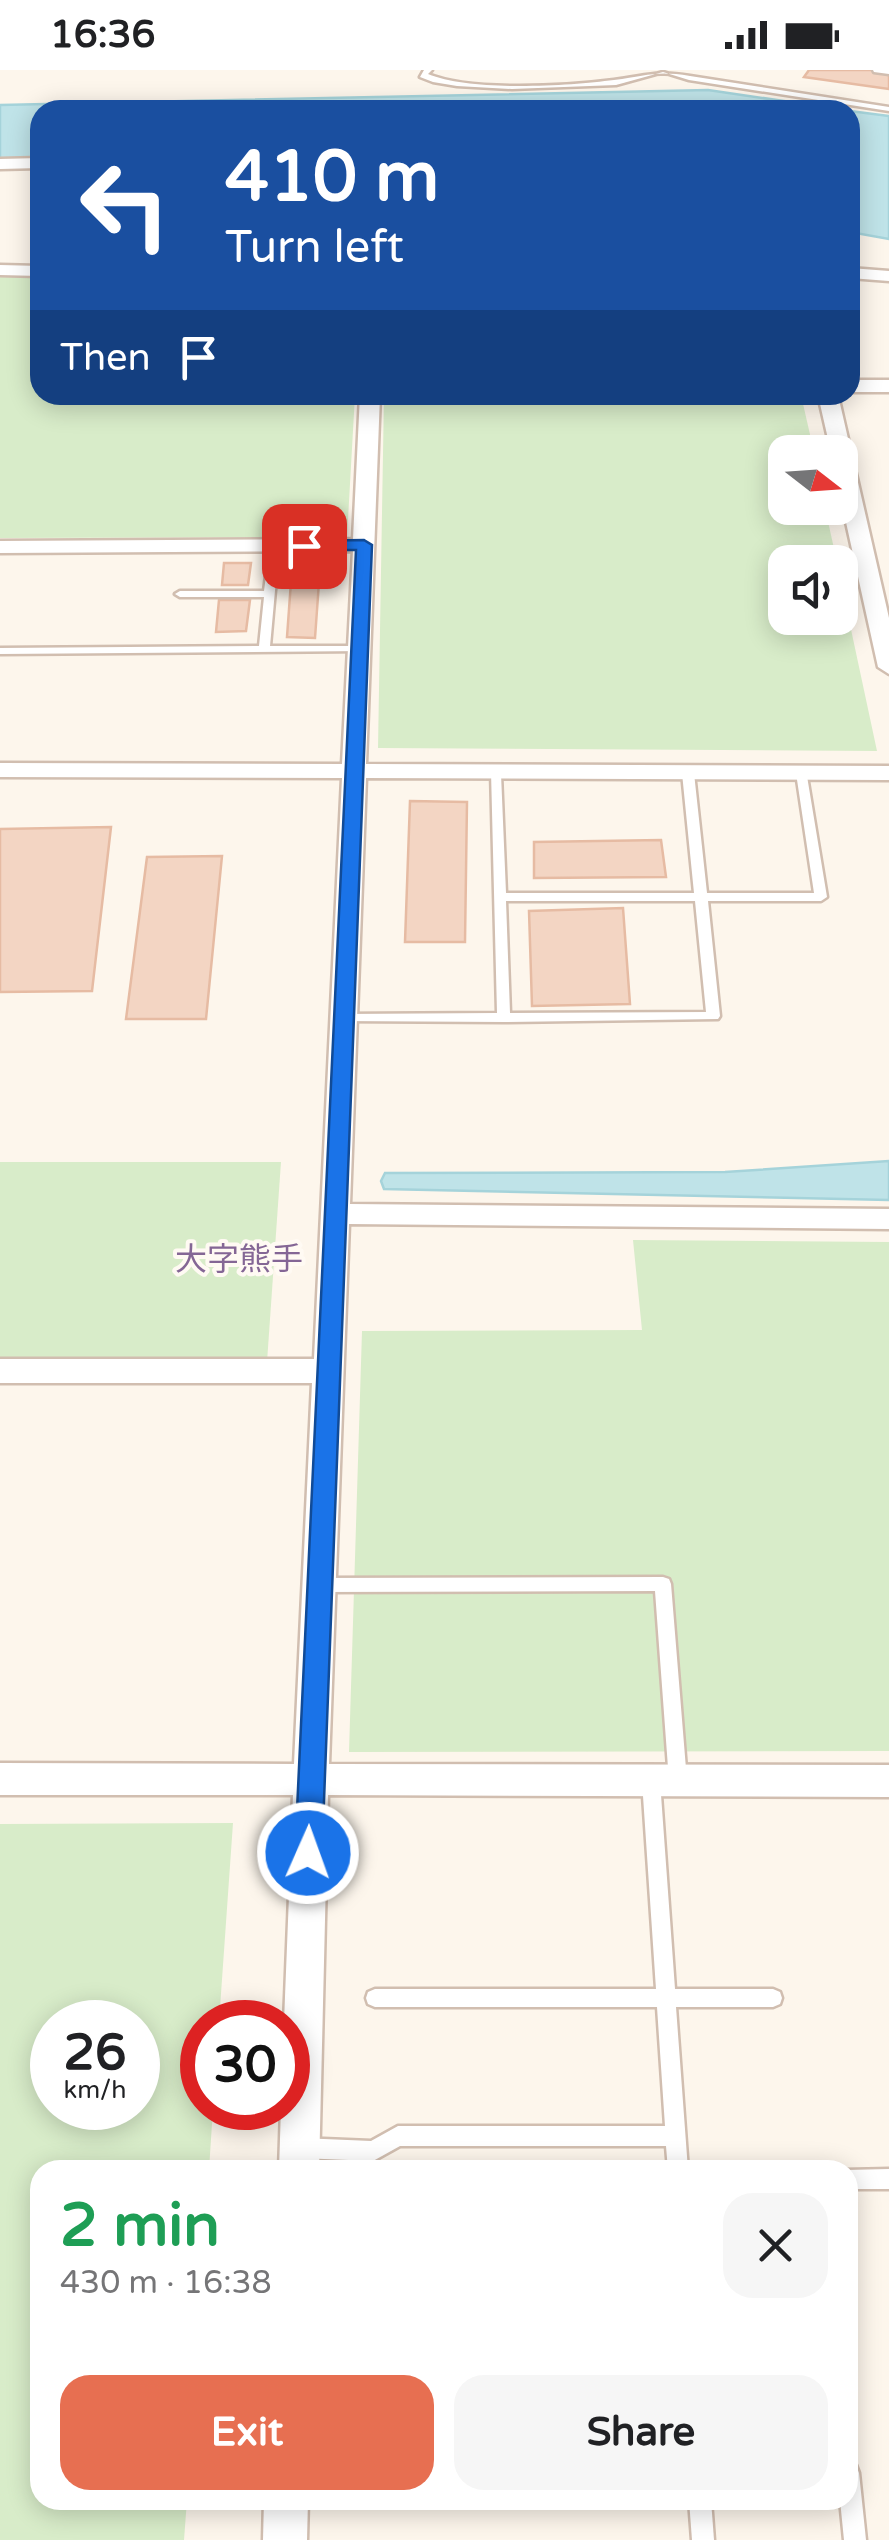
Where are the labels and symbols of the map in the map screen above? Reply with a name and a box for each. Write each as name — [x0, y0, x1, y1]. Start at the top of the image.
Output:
north arrow — [768, 435, 858, 525]
pin — [262, 504, 347, 589]
district label: 大字熊手 — [175, 1241, 303, 1279]
position arrow — [256, 1801, 360, 1905]
speed limit sign: 30 — [180, 2000, 310, 2130]

